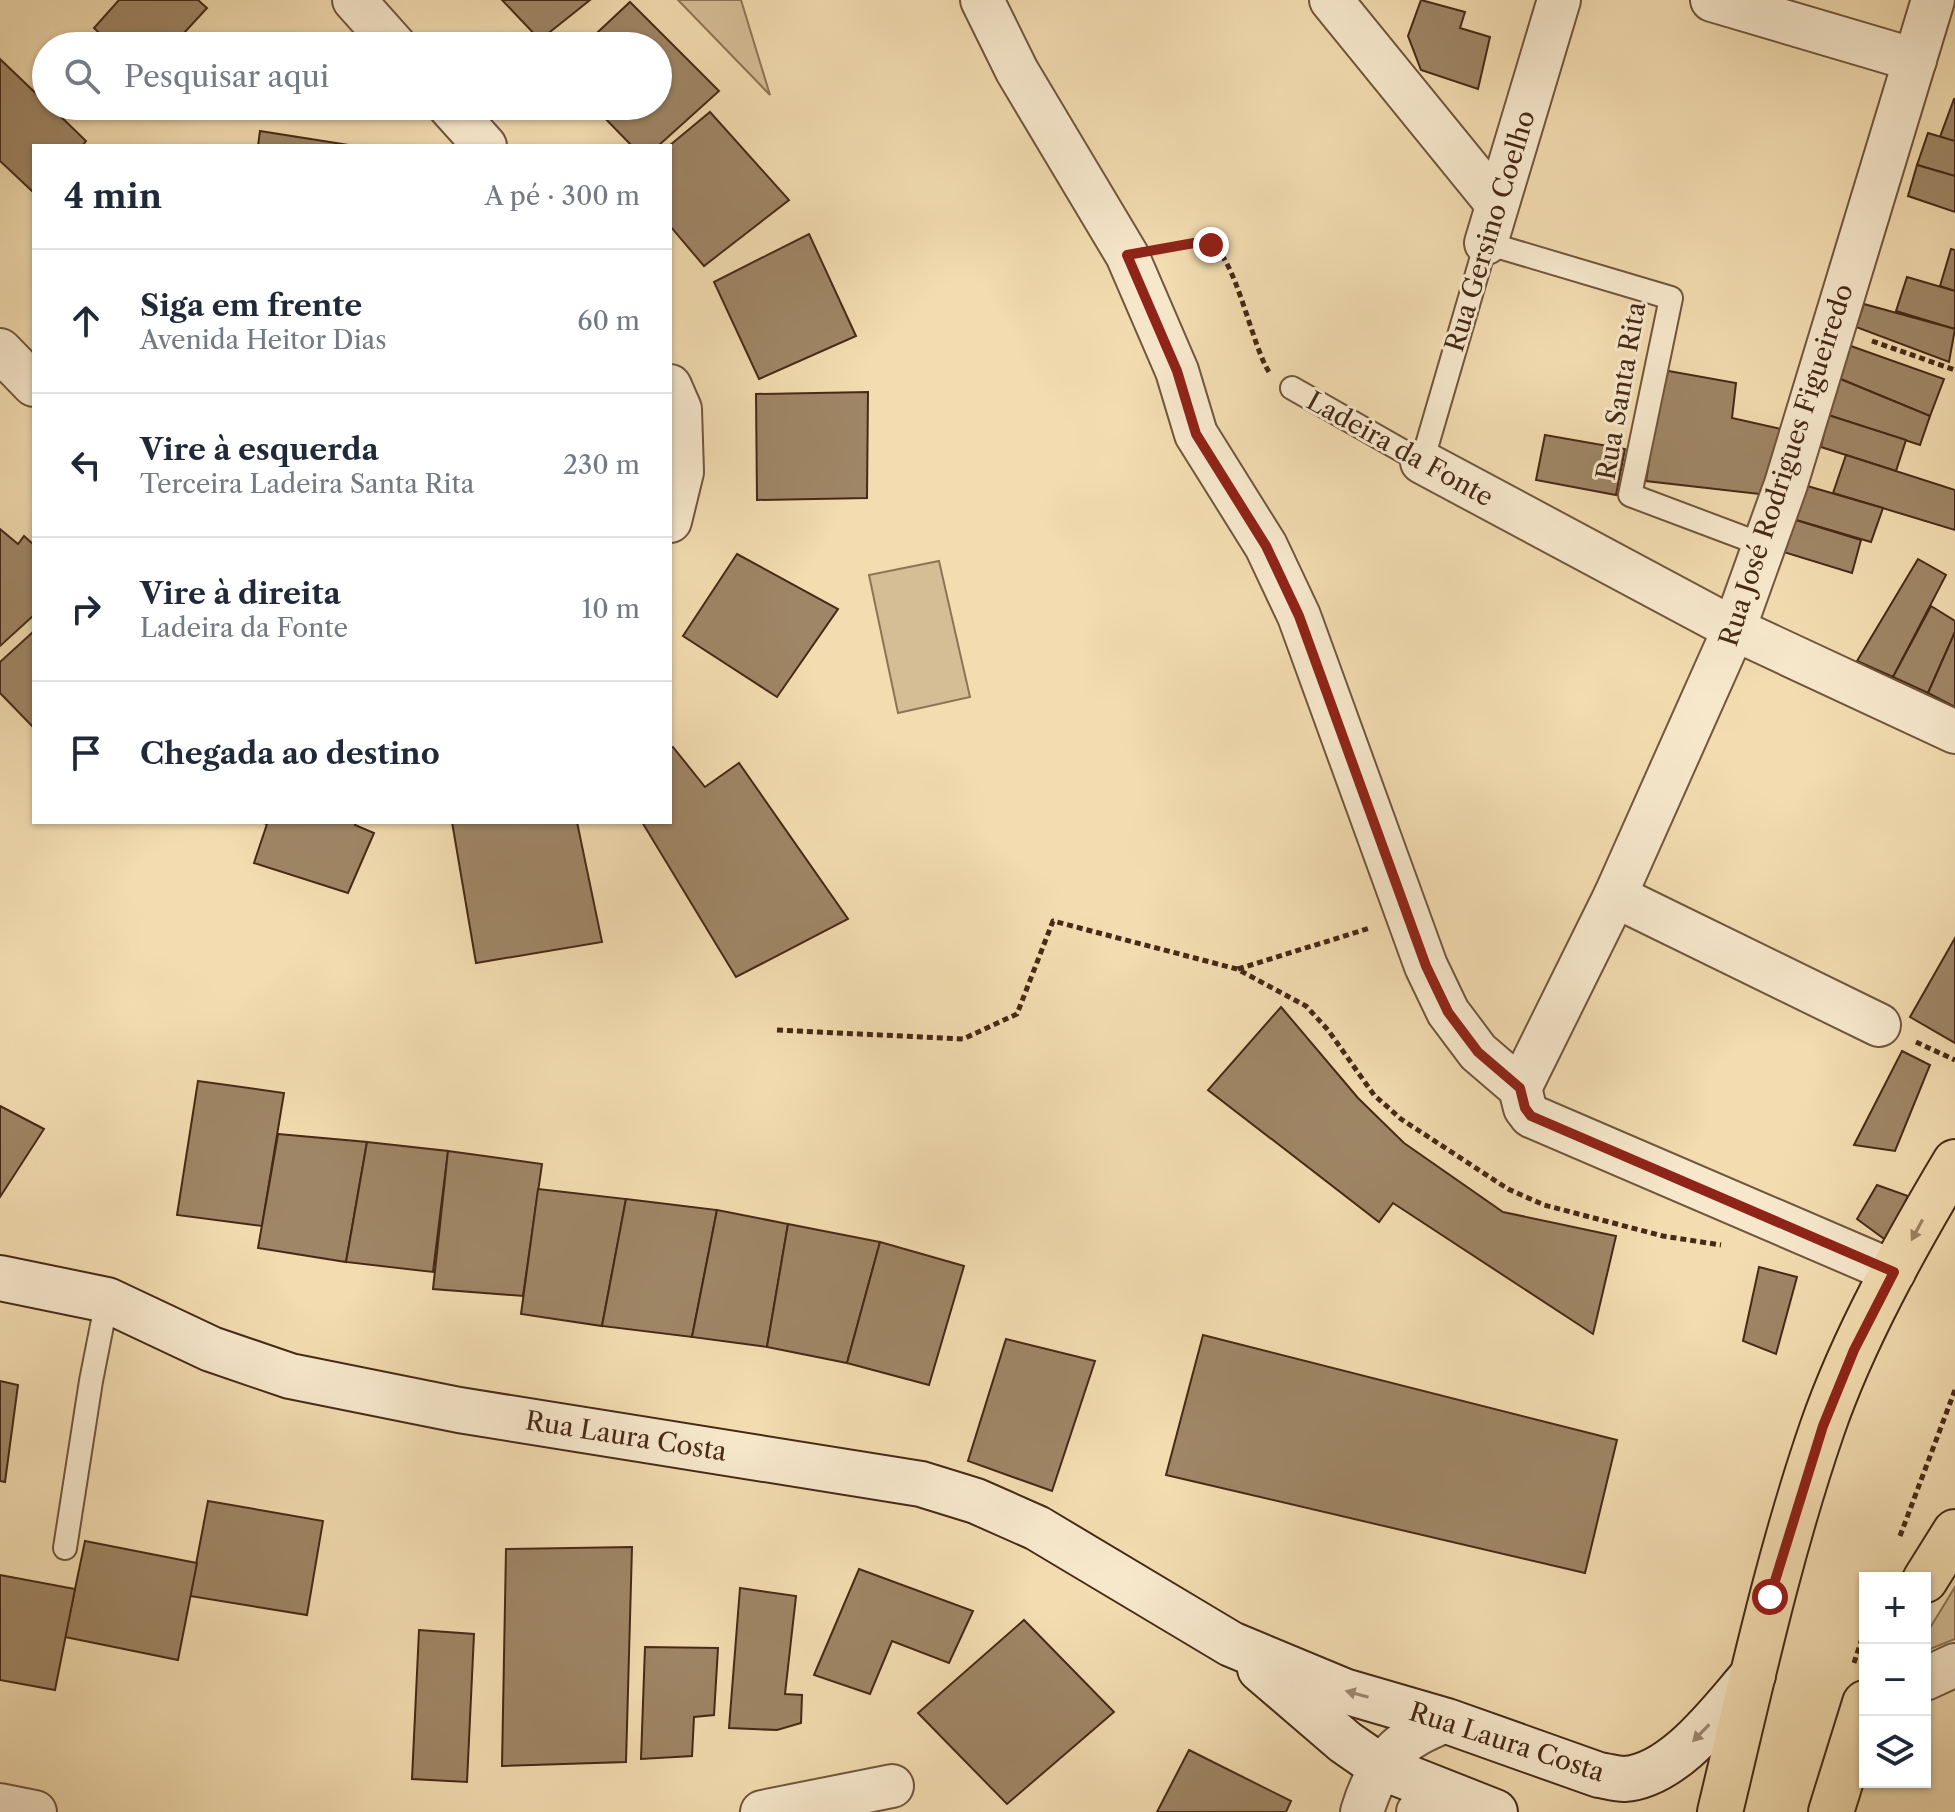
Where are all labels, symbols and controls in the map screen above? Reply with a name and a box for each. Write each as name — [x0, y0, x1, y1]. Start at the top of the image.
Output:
search box — [32, 32, 672, 120]
icon: search — [60, 54, 104, 98]
text: Pesquisar aqui — [124, 58, 329, 95]
street label: Rua Gersino Coelho — [1438, 106, 1542, 356]
text: 4 min — [64, 175, 162, 217]
text: A pé · 300 m — [485, 180, 640, 212]
route end — [1193, 227, 1229, 263]
street label: Rua José Rodrigues Figueiredo — [1712, 280, 1860, 650]
text: Siga em frente — [140, 287, 362, 324]
icon: ahead — [64, 299, 108, 343]
street label: Rua Santa Rita — [1590, 299, 1652, 482]
text: 60 m — [577, 305, 640, 337]
text: Avenida Heitor Dias — [140, 324, 387, 356]
street label: Ladeira da Fonte — [1301, 385, 1499, 513]
text: Vire à esquerda — [140, 431, 379, 468]
icon: left — [64, 443, 108, 487]
text: 230 m — [563, 449, 640, 481]
text: Terceira Ladeira Santa Rita — [140, 468, 474, 500]
text: Vire à direita — [140, 575, 341, 612]
icon: right — [64, 587, 108, 631]
text: 10 m — [581, 593, 640, 625]
text: Ladeira da Fonte — [140, 612, 348, 644]
icon: arrive — [64, 731, 108, 775]
text: Chegada ao destino — [140, 735, 440, 772]
one-way arrow — [1911, 1219, 1925, 1241]
street label: Rua Laura Costa — [523, 1404, 729, 1468]
map controls — [1859, 1572, 1931, 1788]
button: + — [1859, 1572, 1931, 1644]
route start — [1752, 1579, 1788, 1615]
button: − — [1859, 1644, 1931, 1716]
one-way arrow — [1345, 1687, 1369, 1700]
street label: Rua Laura Costa — [1405, 1695, 1609, 1789]
button: layers — [1859, 1716, 1931, 1788]
one-way arrow — [1693, 1723, 1711, 1742]

